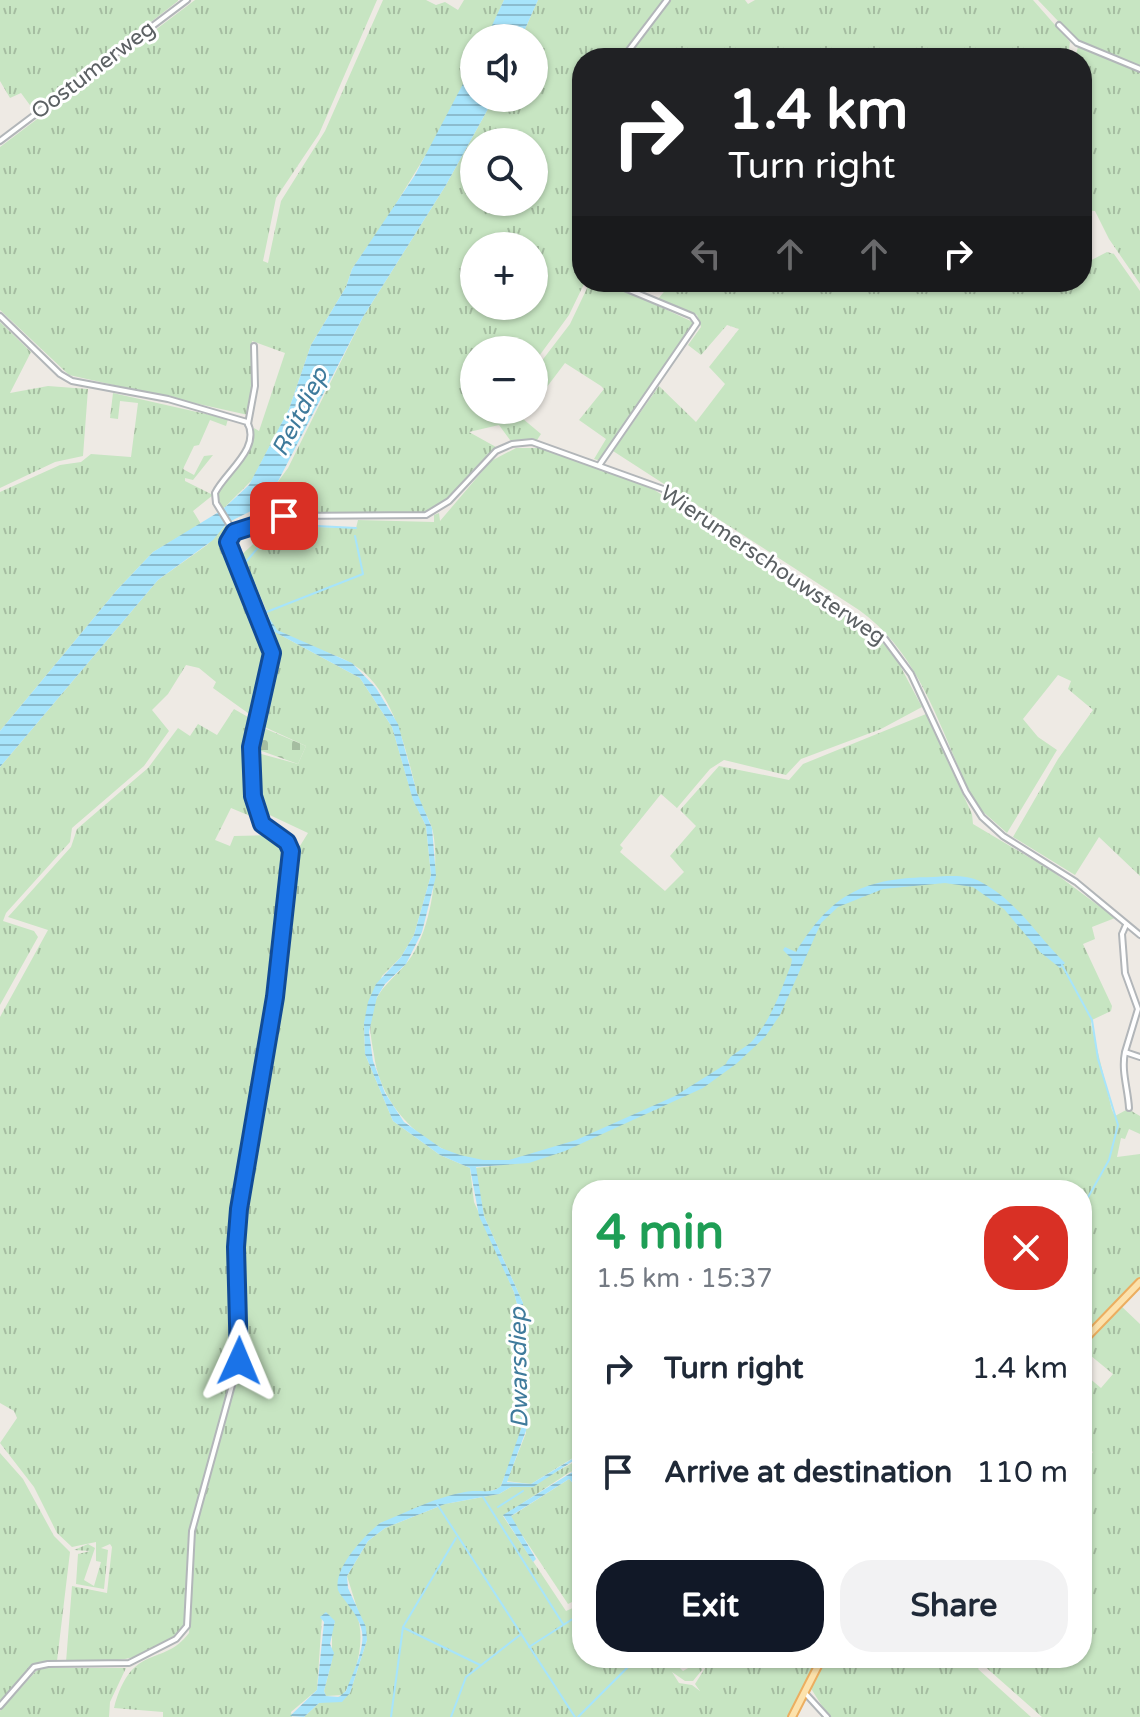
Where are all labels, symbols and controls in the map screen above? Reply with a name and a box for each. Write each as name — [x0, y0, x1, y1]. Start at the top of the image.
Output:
street label: Oostumerweg — [26, 15, 160, 125]
map controls — [460, 24, 548, 424]
button: sound — [460, 24, 548, 112]
text: 1.4 km — [728, 77, 908, 144]
icon: right — [596, 80, 700, 184]
button: search — [460, 128, 548, 216]
text: Turn right — [728, 145, 895, 188]
button: + — [460, 232, 548, 320]
icon: left — [684, 232, 728, 276]
icon: ahead — [768, 232, 812, 276]
icon: ahead — [852, 232, 896, 276]
icon: right — [936, 232, 980, 276]
button: − — [460, 336, 548, 424]
water label: Reitdiep — [265, 361, 335, 461]
street label: Wierumerschouwsterweg — [655, 480, 891, 650]
pin — [250, 482, 318, 550]
icon: arrive — [262, 494, 306, 538]
text: 4 min — [596, 1204, 724, 1262]
button: close — [984, 1206, 1068, 1290]
text: 1.5 km · 15:37 — [596, 1263, 773, 1294]
water label: Dwarsdiep — [503, 1305, 535, 1429]
position arrow — [197, 1319, 281, 1403]
icon: right — [596, 1346, 640, 1390]
text: Turn right — [664, 1350, 804, 1387]
text: 1.4 km — [971, 1350, 1068, 1387]
icon: arrive — [596, 1450, 640, 1494]
text: Arrive at destination — [664, 1454, 952, 1491]
text: 110 m — [976, 1454, 1068, 1491]
button: Exit — [596, 1560, 824, 1652]
button: Share — [840, 1560, 1068, 1652]

